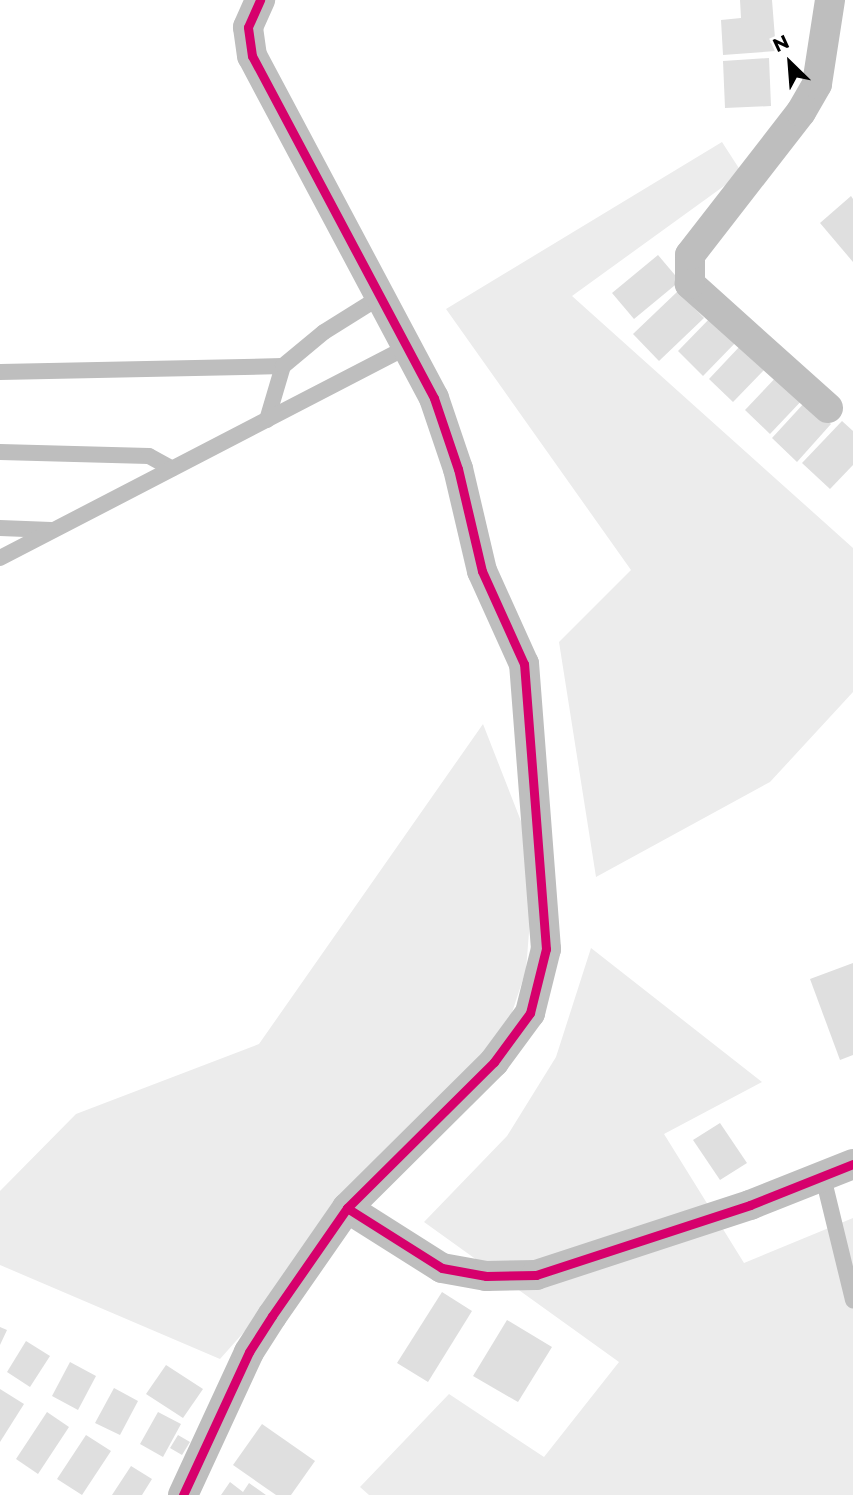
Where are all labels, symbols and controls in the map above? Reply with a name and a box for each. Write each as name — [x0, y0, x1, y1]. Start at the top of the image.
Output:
north arrow — [755, 28, 825, 98]
text: N — [769, 30, 793, 57]

